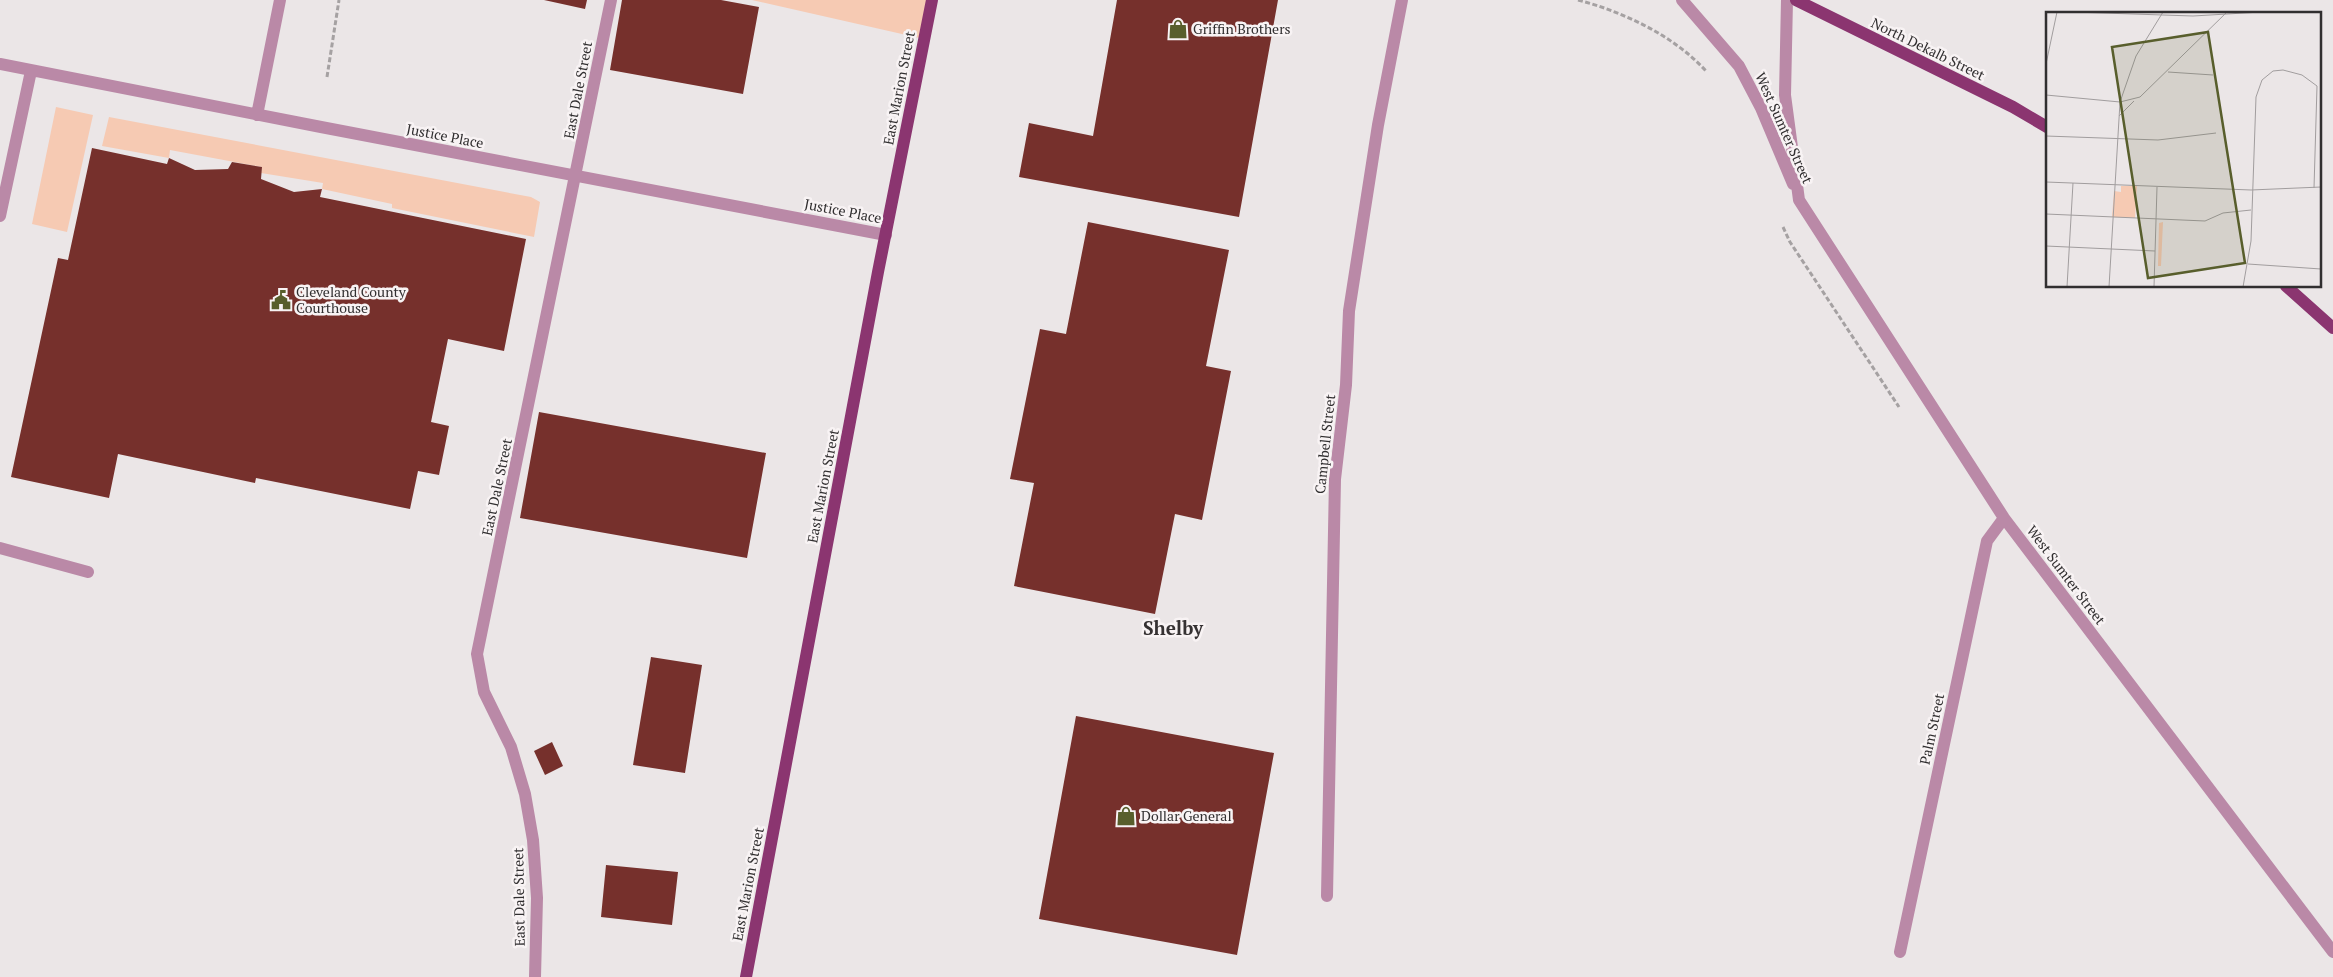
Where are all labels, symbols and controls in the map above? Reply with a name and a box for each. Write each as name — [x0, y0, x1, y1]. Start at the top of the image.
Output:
inset map — [2046, 12, 2320, 288]
street label: North Dekalb Street — [1868, 13, 1989, 85]
shop icon: Griffin Brothers — [1167, 18, 1189, 40]
place label: Griffin Brothers — [1193, 19, 1291, 38]
street label: East Marion Street — [878, 29, 919, 146]
street label: East Dale Street — [559, 39, 596, 140]
street label: West Sumter Street — [1751, 69, 1818, 187]
street label: Justice Place — [405, 119, 485, 152]
street label: Justice Place — [803, 194, 883, 227]
place label: Cleveland County Courthouse — [296, 282, 407, 317]
public building icon: Cleveland County Courthouse — [270, 289, 292, 311]
street label: Campbell Street — [1310, 392, 1339, 495]
street label: East Marion Street — [802, 427, 843, 544]
street label: East Dale Street — [477, 436, 516, 537]
street label: West Sumter Street — [2023, 521, 2111, 629]
district label: Shelby — [1143, 615, 1204, 640]
street label: Palm Street — [1915, 691, 1949, 766]
shop icon: Dollar General — [1115, 805, 1137, 827]
place label: Dollar General — [1141, 806, 1232, 825]
street label: East Marion Street — [727, 825, 768, 942]
street label: East Dale Street — [508, 847, 529, 947]

